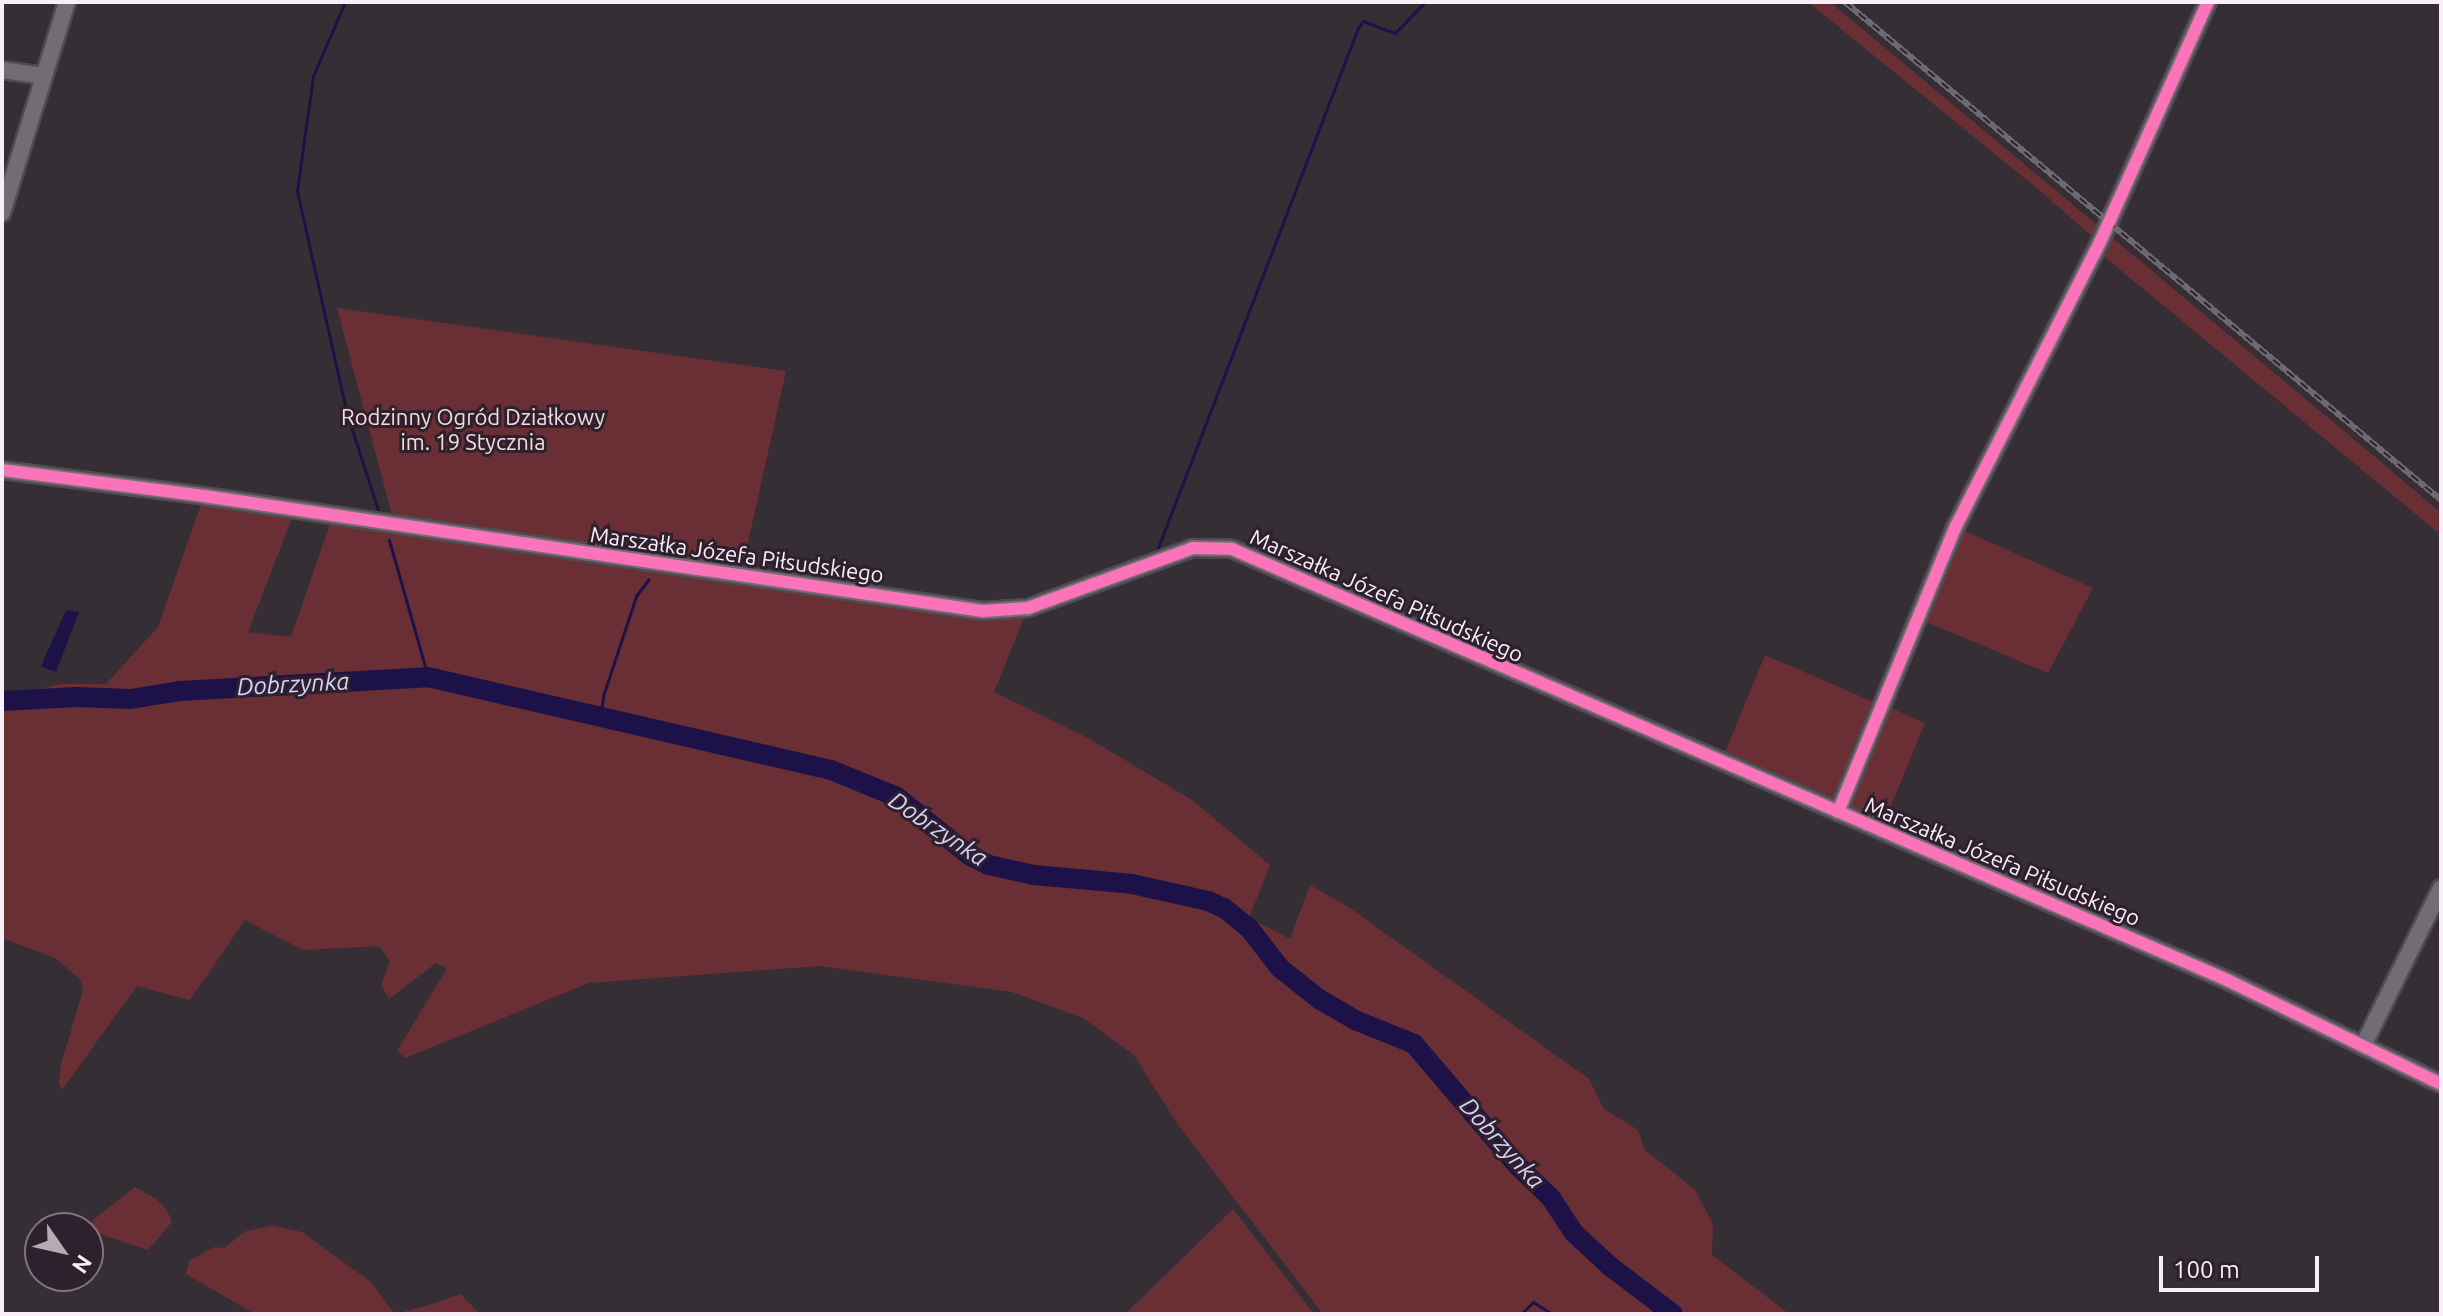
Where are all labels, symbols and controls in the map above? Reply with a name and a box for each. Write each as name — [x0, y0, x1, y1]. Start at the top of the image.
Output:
park label: Rodzinny Ogród Działkowy im. 19 Stycznia — [341, 403, 605, 454]
street label: Marszałka Józefa Piłsudskiego — [588, 520, 886, 588]
street label: Marszałka Józefa Piłsudskiego — [1246, 523, 1528, 667]
water label: Dobrzynka — [236, 667, 350, 701]
water label: Dobrzynka — [883, 786, 993, 872]
street label: Marszałka Józefa Piłsudskiego — [1861, 791, 2145, 931]
water label: Dobrzynka — [1454, 1091, 1550, 1195]
north arrow — [24, 1212, 104, 1292]
scale bar — [2163, 1240, 2323, 1290]
text: N — [68, 1251, 98, 1278]
text: 100 m — [2173, 1256, 2240, 1283]

